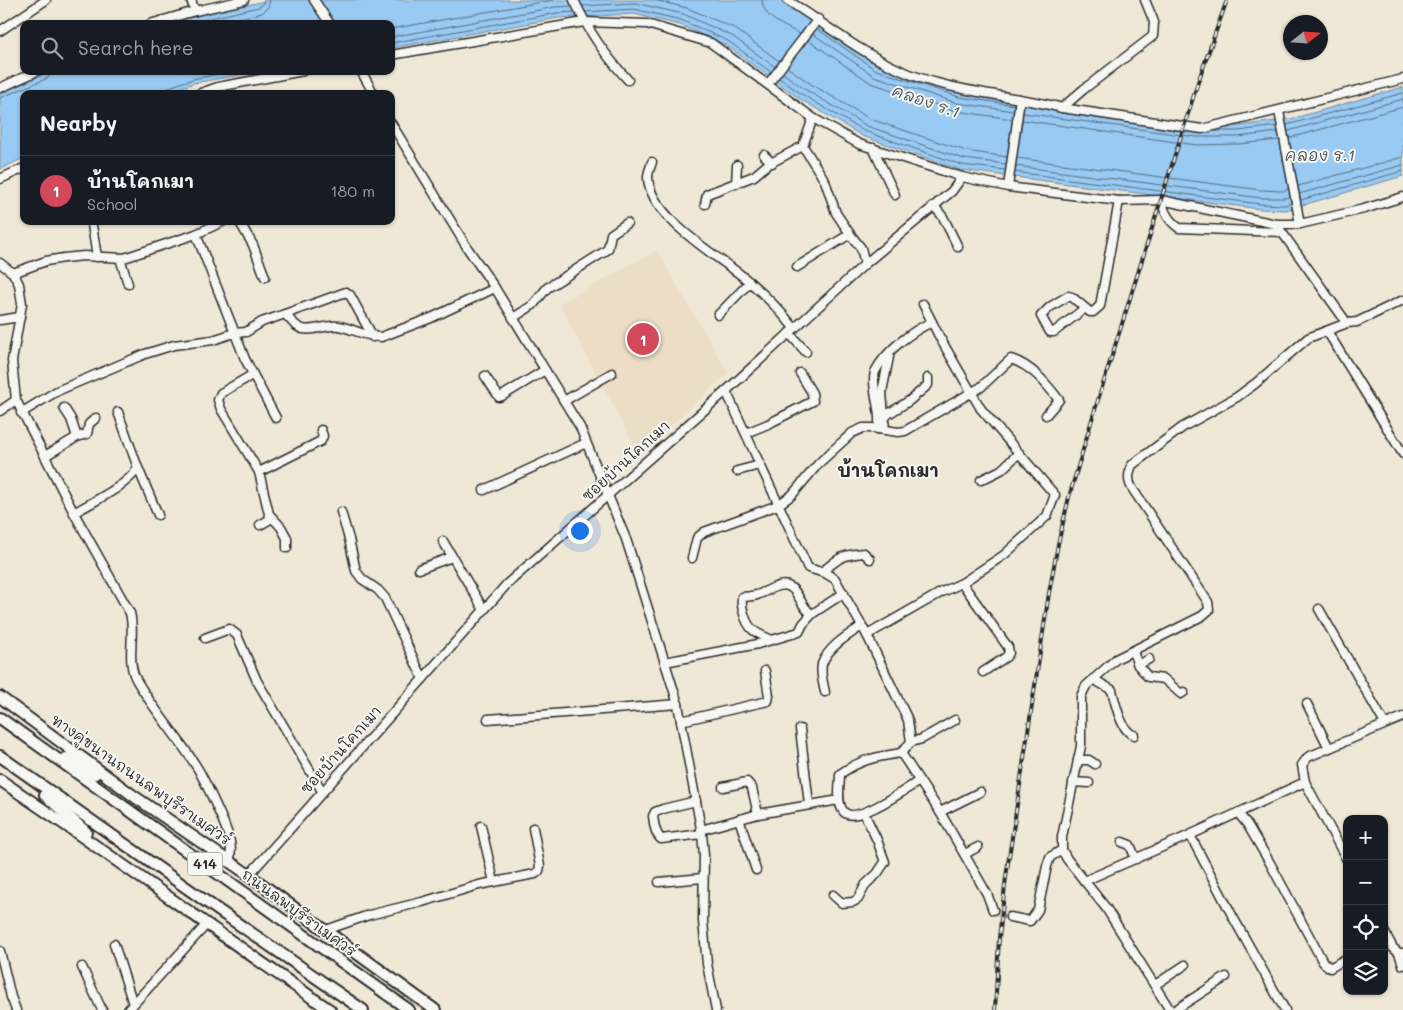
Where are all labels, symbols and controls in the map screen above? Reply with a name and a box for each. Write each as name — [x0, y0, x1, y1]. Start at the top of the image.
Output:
north arrow — [1283, 15, 1328, 60]
search box — [20, 20, 395, 75]
icon: search — [38, 34, 66, 62]
text: Search here — [78, 35, 194, 60]
water label: คลอง ร.1 — [890, 79, 963, 122]
text: Nearby — [40, 109, 117, 136]
water label: คลอง ร.1 — [1285, 144, 1355, 165]
text: บ้านโคกเมา — [87, 168, 194, 193]
text: 1 — [52, 180, 60, 201]
text: 180 m — [330, 180, 375, 201]
text: School — [87, 193, 137, 214]
pin: 1 — [627, 320, 659, 358]
street label: ซอยบ้านโคกเมา — [577, 415, 674, 505]
district label: บ้านโคกเมา — [837, 457, 939, 482]
your location — [567, 518, 593, 544]
street label: ซอยบ้านโคกเมา — [295, 701, 385, 798]
street label: ทางคู่ขนานถนนลพบุรีราเมศวร์ — [46, 709, 236, 851]
map controls — [1343, 815, 1388, 995]
button: + — [1343, 815, 1388, 860]
road number: 414 — [188, 852, 222, 876]
button: − — [1343, 860, 1388, 905]
street label: ถนนลพบุรีราเมศวร์ — [237, 864, 361, 962]
button: locate — [1343, 905, 1388, 950]
button: layers — [1343, 950, 1388, 995]

